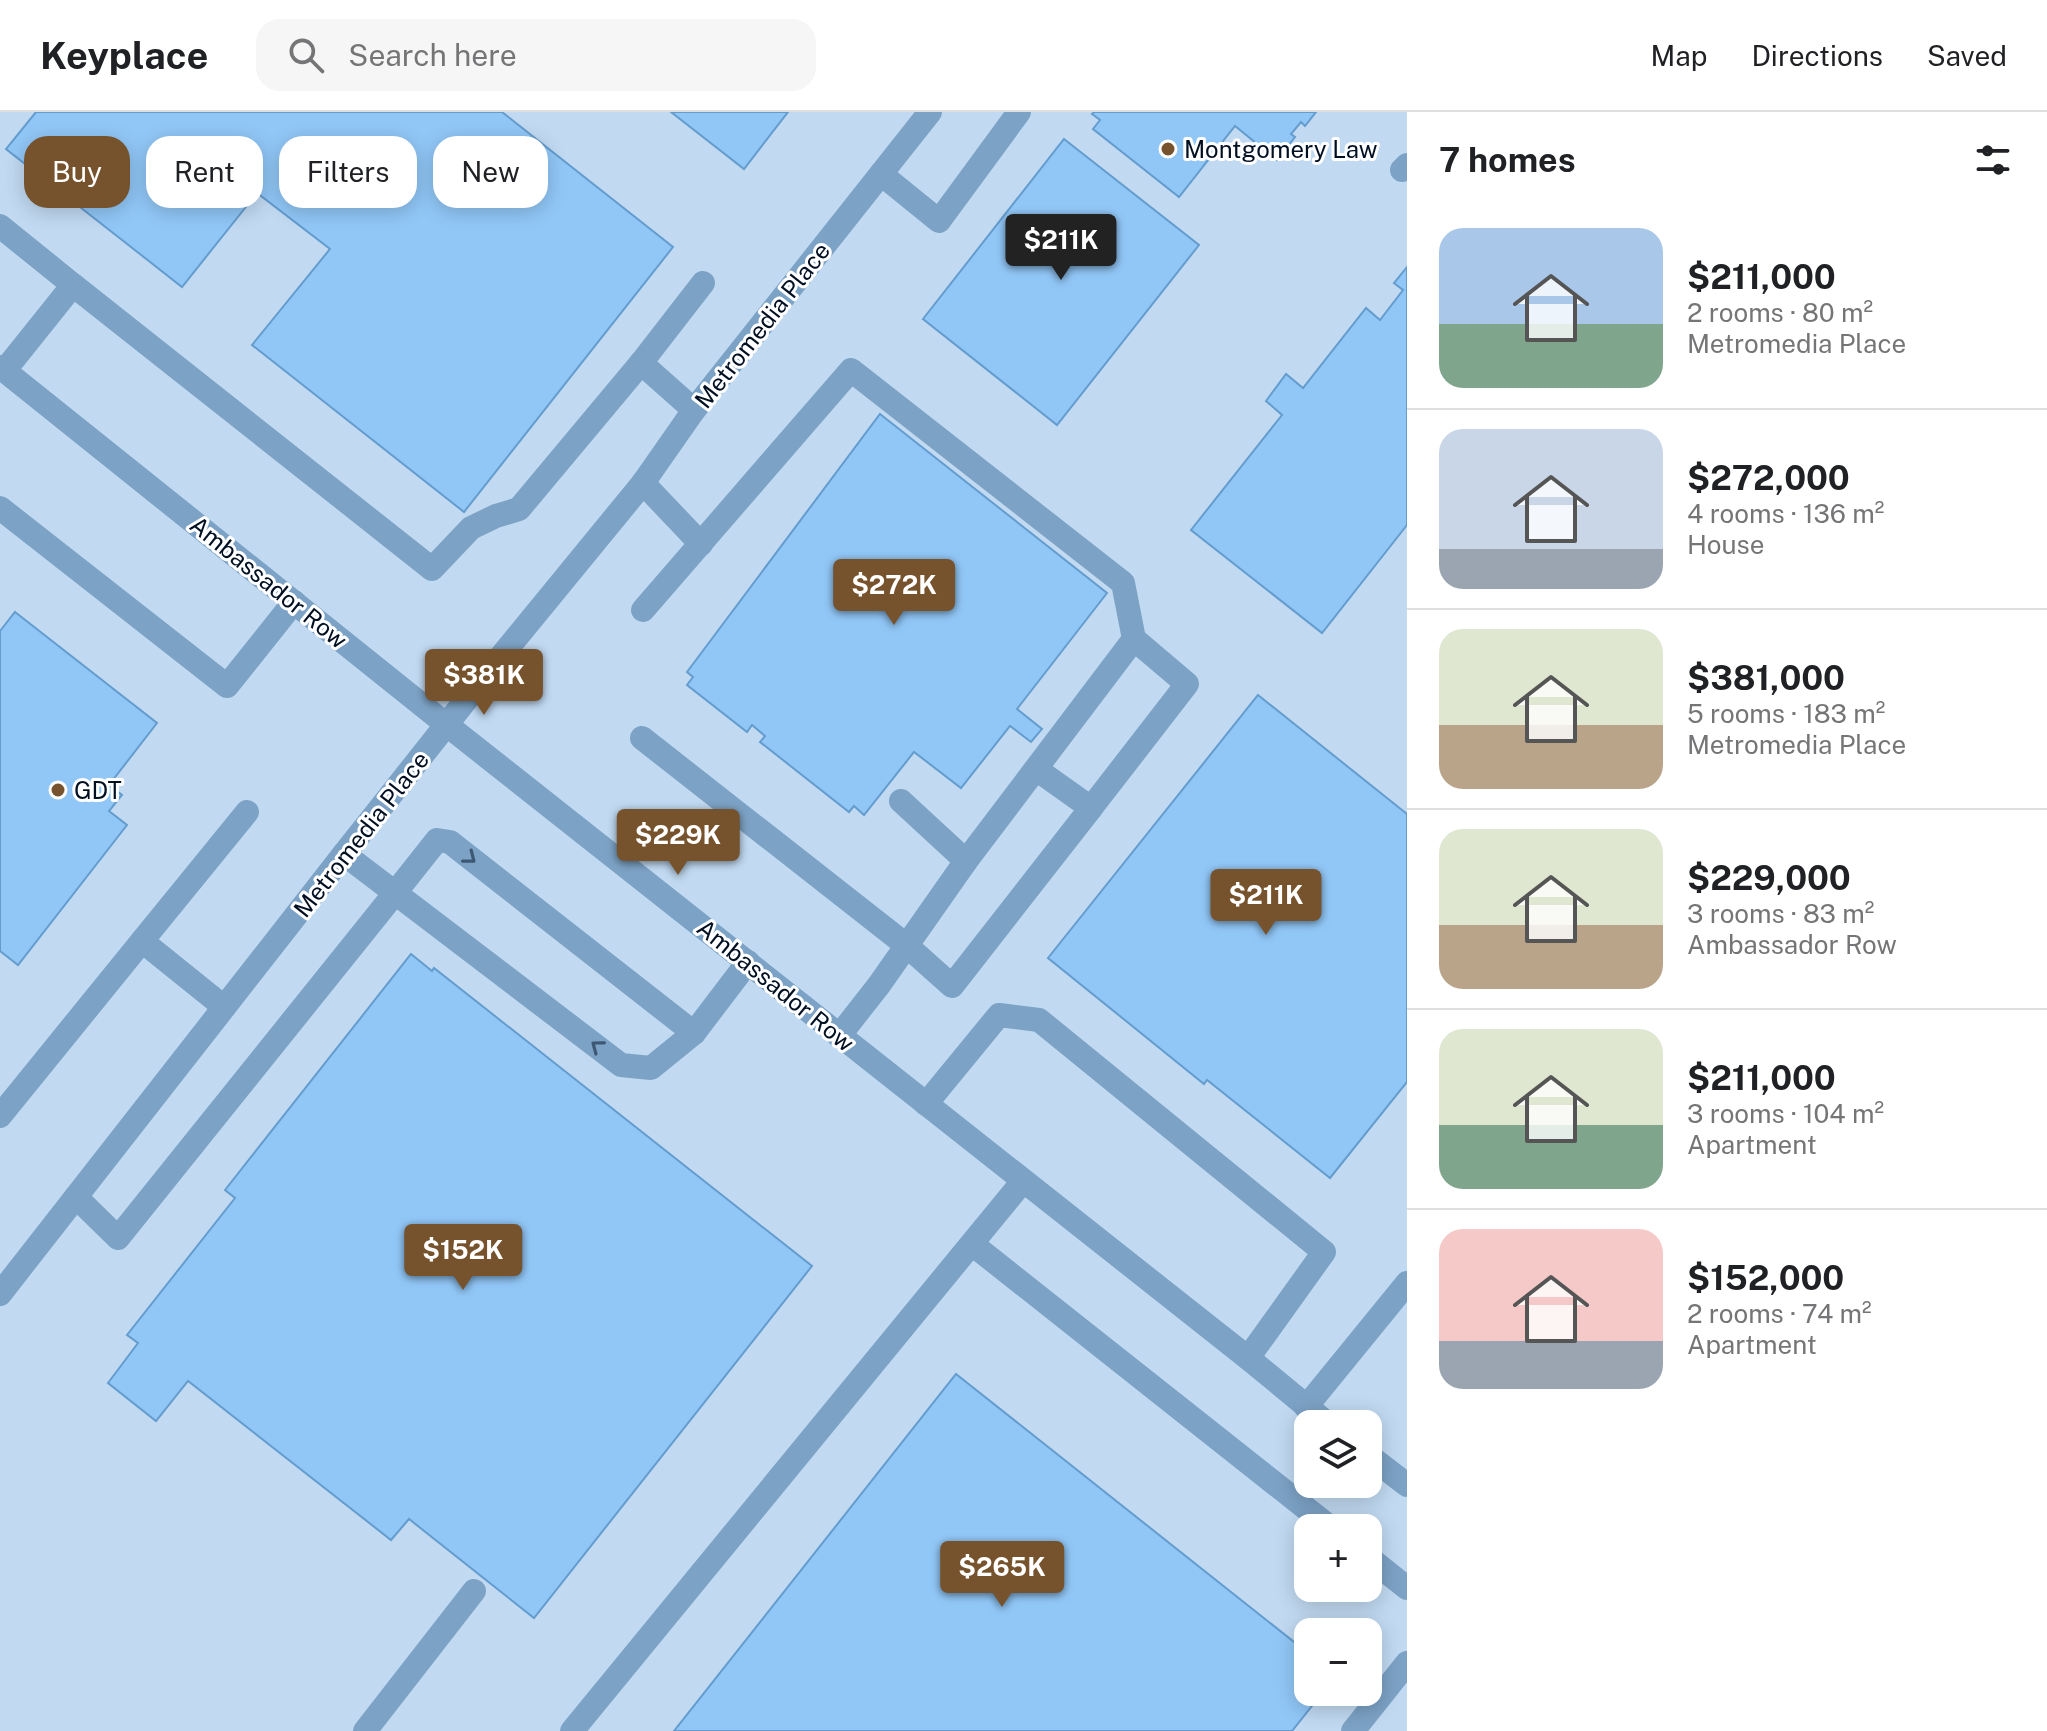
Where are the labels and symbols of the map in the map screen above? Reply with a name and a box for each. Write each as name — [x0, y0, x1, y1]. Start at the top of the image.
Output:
place label: Montgomery Law — [1184, 135, 1378, 163]
marker: Montgomery Law — [1159, 140, 1177, 158]
pin: $211K — [1005, 214, 1117, 282]
street label: Metromedia Place — [689, 237, 835, 413]
street label: Ambassador Row — [185, 510, 353, 654]
pin: $272K — [838, 559, 950, 627]
pin: $381K — [428, 649, 540, 717]
street label: Metromedia Place — [288, 746, 434, 922]
place label: GDT — [74, 776, 122, 804]
marker: GDT — [49, 781, 67, 799]
pin: $229K — [622, 809, 734, 877]
one-way arrow — [461, 849, 476, 863]
pin: $211K — [1210, 869, 1322, 937]
street label: Ambassador Row — [692, 913, 860, 1057]
one-way arrow — [591, 1041, 605, 1055]
pin: $152K — [407, 1224, 519, 1292]
pin: $265K — [946, 1541, 1058, 1609]

